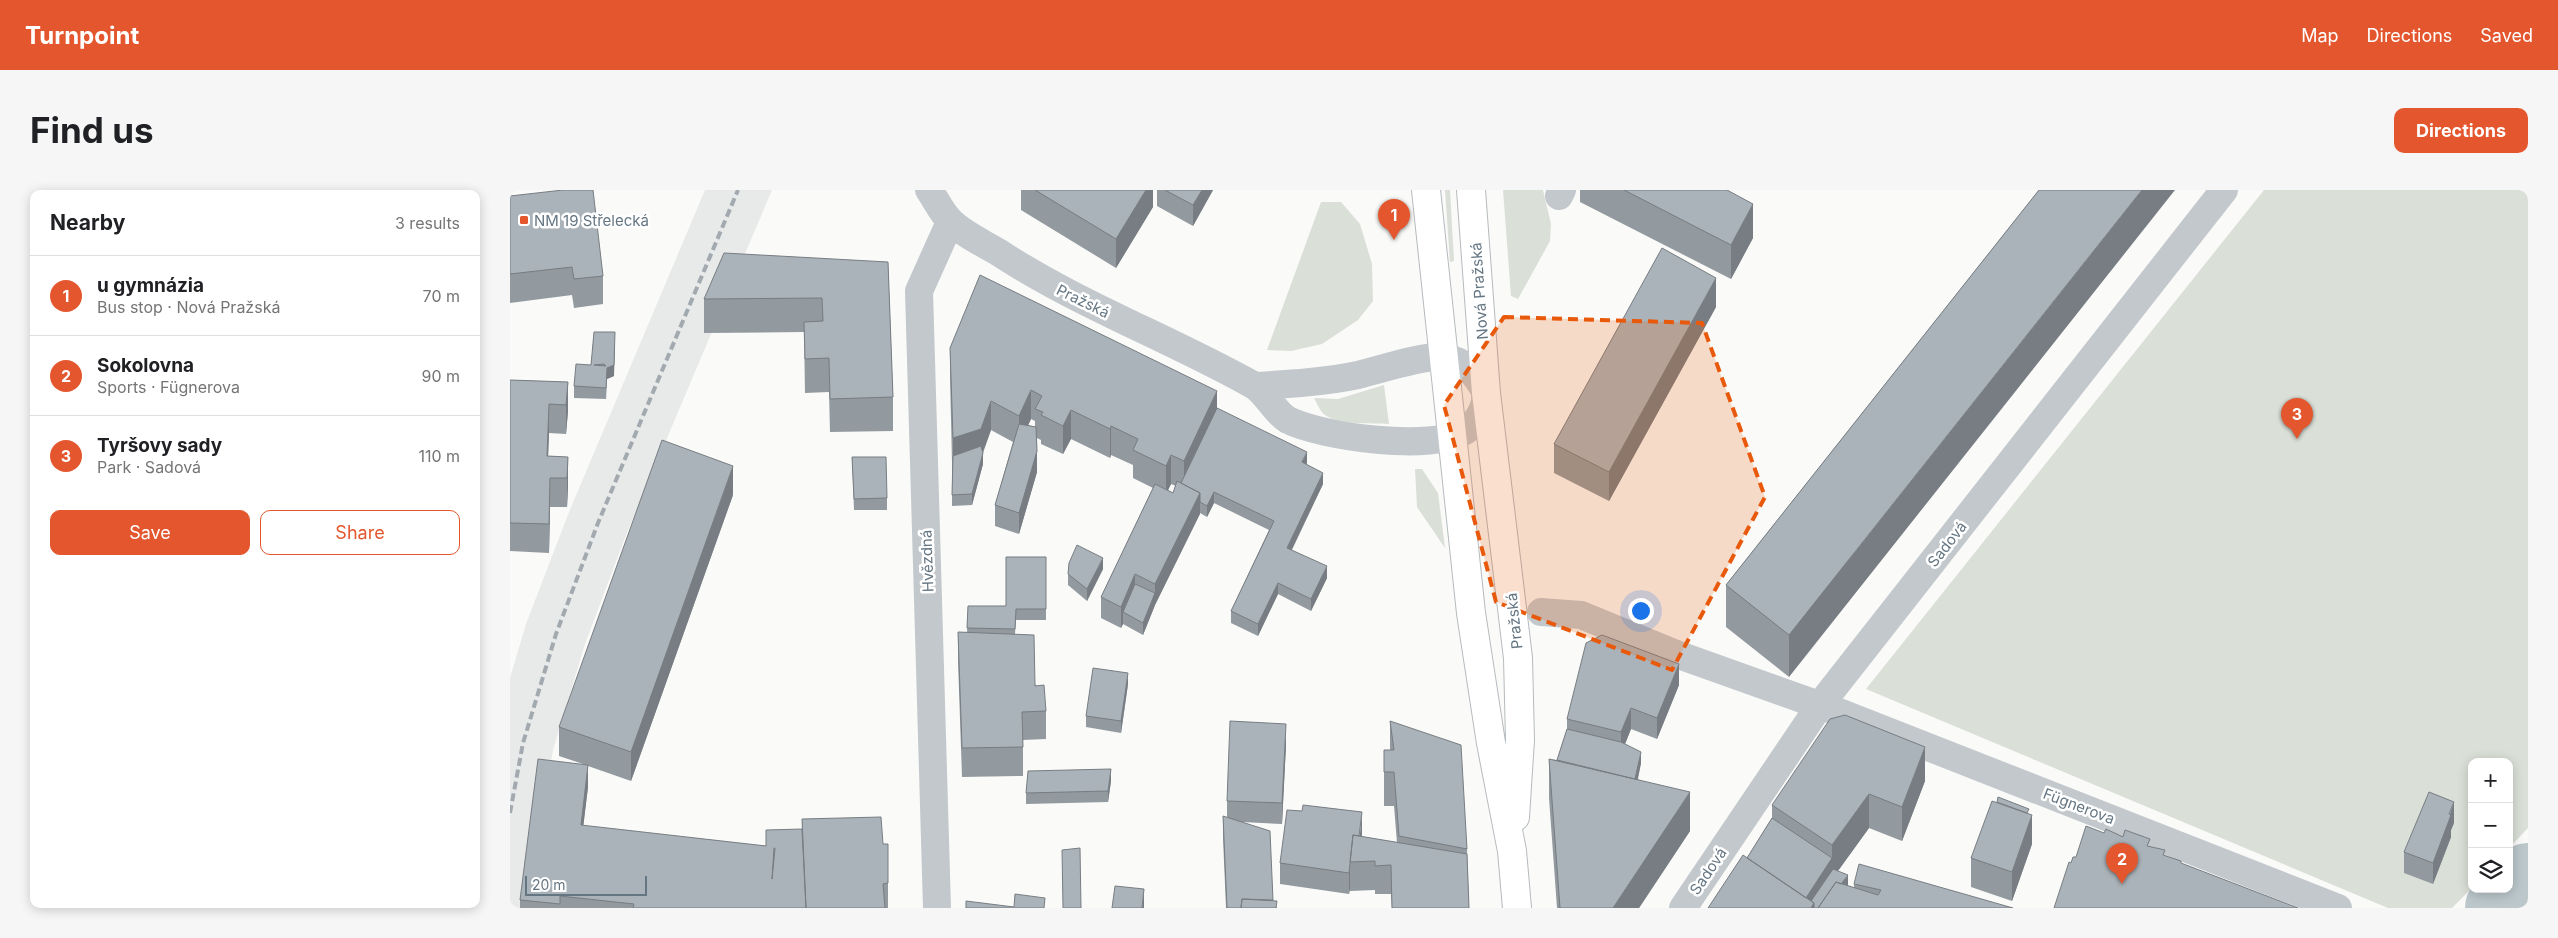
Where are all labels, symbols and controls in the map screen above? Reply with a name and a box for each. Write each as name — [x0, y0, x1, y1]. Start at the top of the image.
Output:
text: Turnpoint — [25, 21, 139, 50]
text: Map — [2301, 25, 2339, 46]
text: Directions — [2367, 25, 2452, 46]
text: Saved — [2480, 25, 2533, 46]
button: Directions — [2394, 108, 2528, 153]
text: Find us — [30, 109, 154, 151]
pin: 1 — [1378, 199, 1410, 240]
text: Nearby — [50, 210, 125, 235]
place label: NM 19 Střelecká — [534, 211, 649, 230]
text: 3 results — [395, 213, 460, 233]
marker: NM 19 Střelecká — [518, 214, 530, 226]
street label: Nová Pražská — [1466, 242, 1492, 340]
text: u gymnázia — [97, 274, 204, 297]
street label: Pražská — [1053, 280, 1113, 322]
text: 1 — [63, 286, 69, 306]
text: 70 m — [423, 286, 460, 306]
text: Bus stop · Nová Pražská — [97, 297, 280, 317]
text: Sokolovna — [97, 354, 194, 377]
text: 2 — [61, 366, 71, 386]
text: 90 m — [421, 366, 460, 386]
text: Sports · Fügnerova — [97, 377, 240, 397]
pin: 3 — [2281, 398, 2313, 439]
text: Tyršovy sady — [97, 434, 222, 457]
text: 3 — [61, 446, 71, 466]
text: 110 m — [418, 446, 460, 466]
text: Park · Sadová — [97, 457, 201, 477]
button: Save — [50, 510, 250, 555]
button: Share — [260, 510, 460, 555]
street label: Sadová — [1923, 517, 1971, 571]
street label: Hvězdná — [916, 529, 938, 593]
street label: Pražská — [1502, 592, 1526, 650]
your location — [1628, 598, 1654, 624]
map controls — [2468, 758, 2513, 893]
button: + — [2468, 758, 2513, 803]
street label: Fügnerova — [2041, 784, 2117, 828]
button: − — [2468, 803, 2513, 848]
pin: 2 — [2106, 843, 2138, 884]
street label: Sadová — [1685, 844, 1731, 898]
button: layers — [2468, 848, 2513, 893]
scale bar — [525, 873, 648, 896]
text: 20 m — [532, 876, 566, 893]

